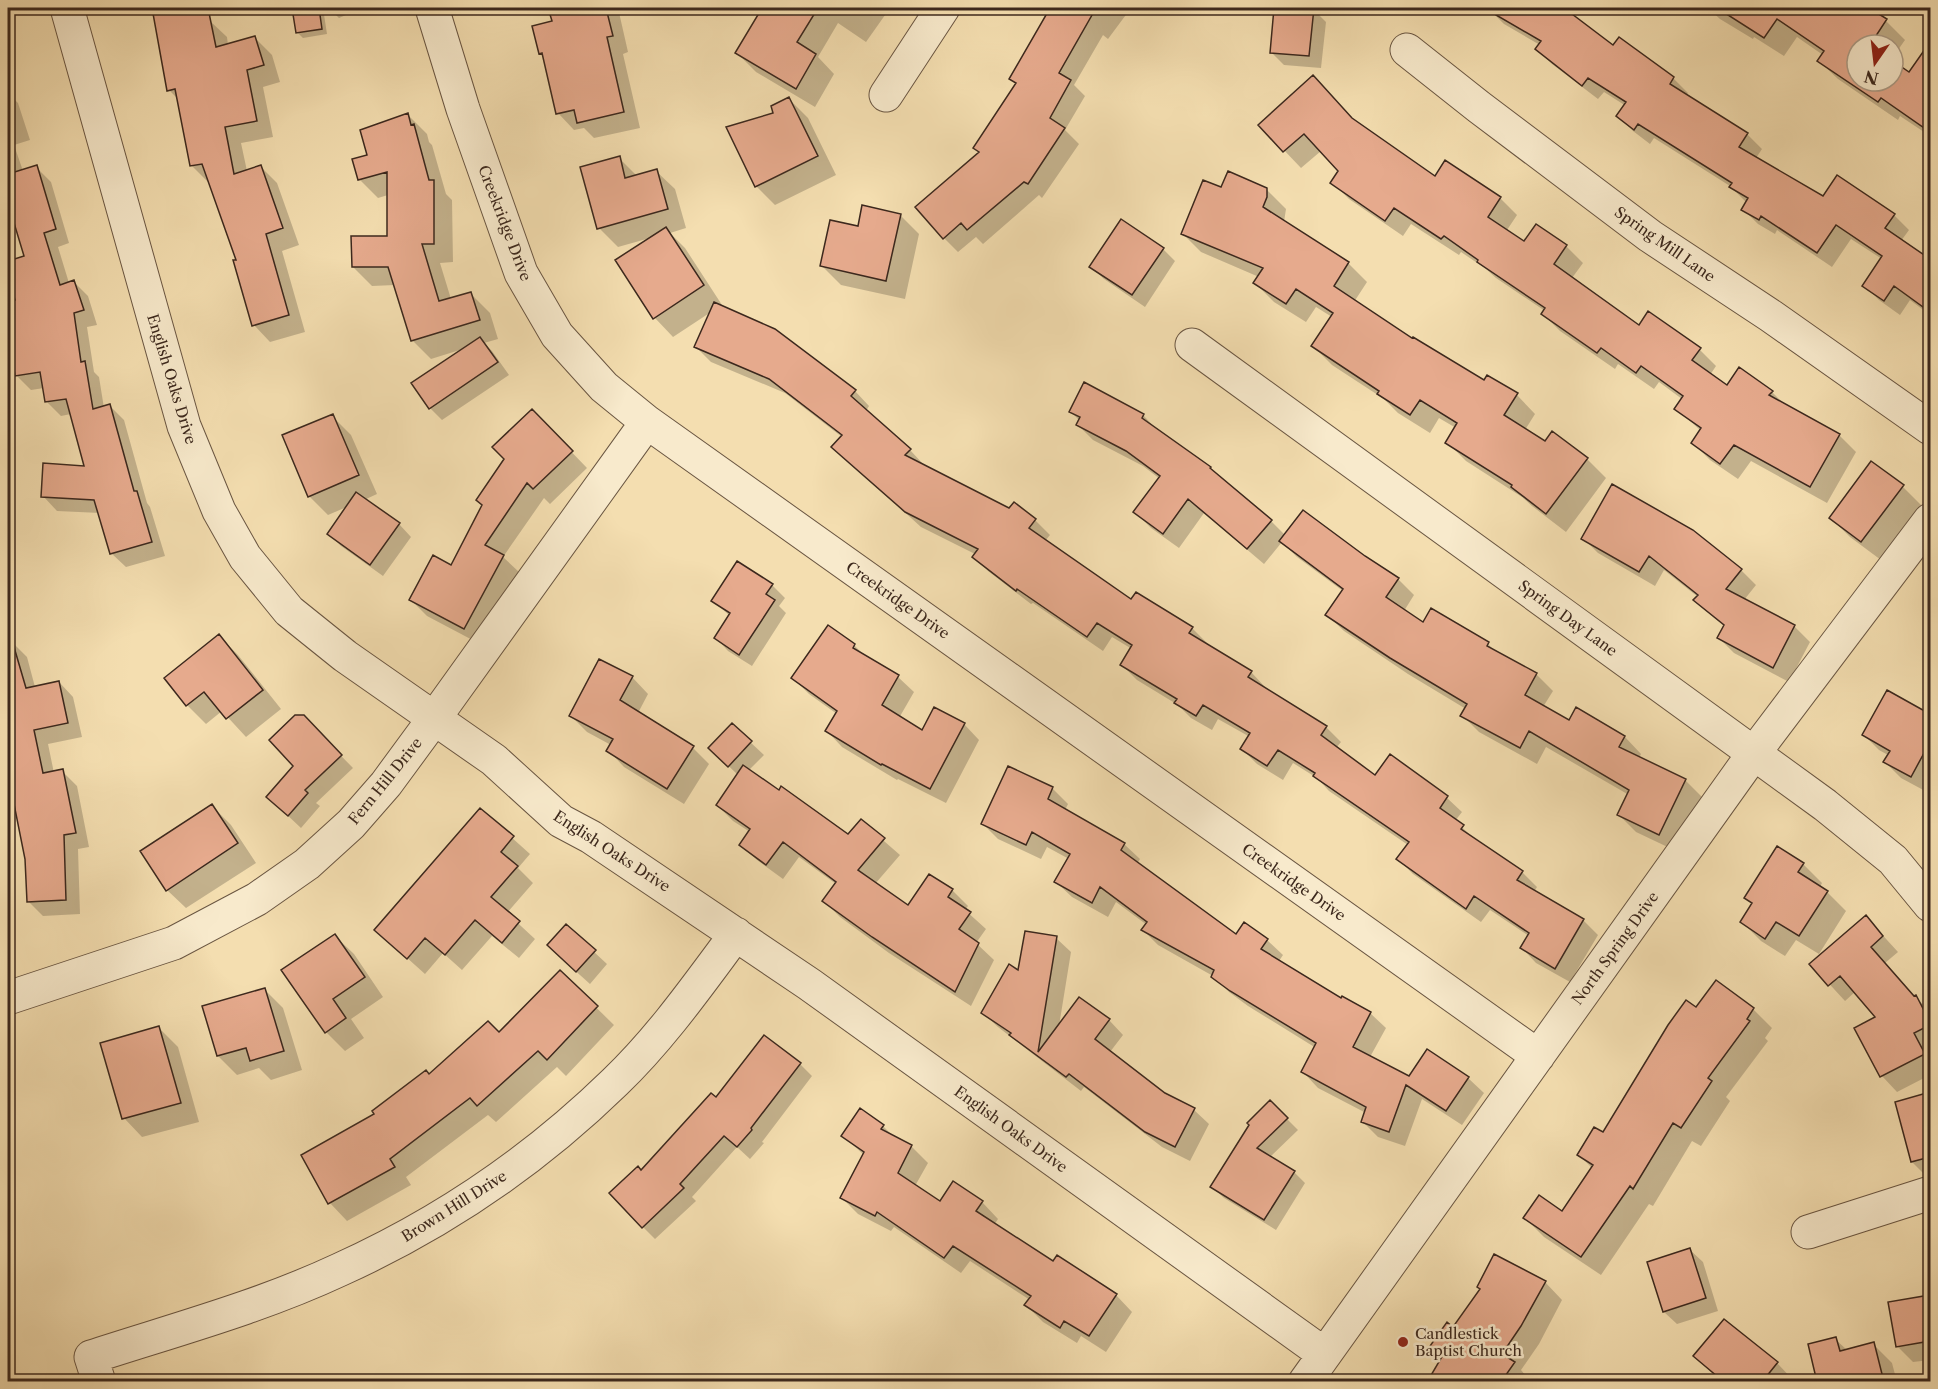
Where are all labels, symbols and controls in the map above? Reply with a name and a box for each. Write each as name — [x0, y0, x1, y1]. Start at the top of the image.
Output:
north arrow — [1845, 33, 1905, 93]
text: N — [1862, 66, 1881, 89]
street label: Creekridge Drive — [474, 162, 536, 284]
street label: Spring Mill Lane — [1611, 202, 1719, 286]
street label: English Oaks Drive — [143, 312, 201, 446]
street label: Creekridge Drive — [842, 557, 954, 643]
street label: Spring Day Lane — [1515, 576, 1621, 660]
street label: Fern Hill Drive — [344, 734, 426, 828]
street label: English Oaks Drive — [550, 806, 674, 896]
street label: Creekridge Drive — [1238, 839, 1350, 925]
street label: North Spring Drive — [1567, 888, 1663, 1008]
street label: English Oaks Drive — [951, 1082, 1071, 1176]
street label: Brown Hill Drive — [398, 1166, 510, 1246]
place label: Candlestick Baptist Church — [1415, 1324, 1522, 1360]
marker: Candlestick Baptist Church — [1396, 1335, 1410, 1349]

